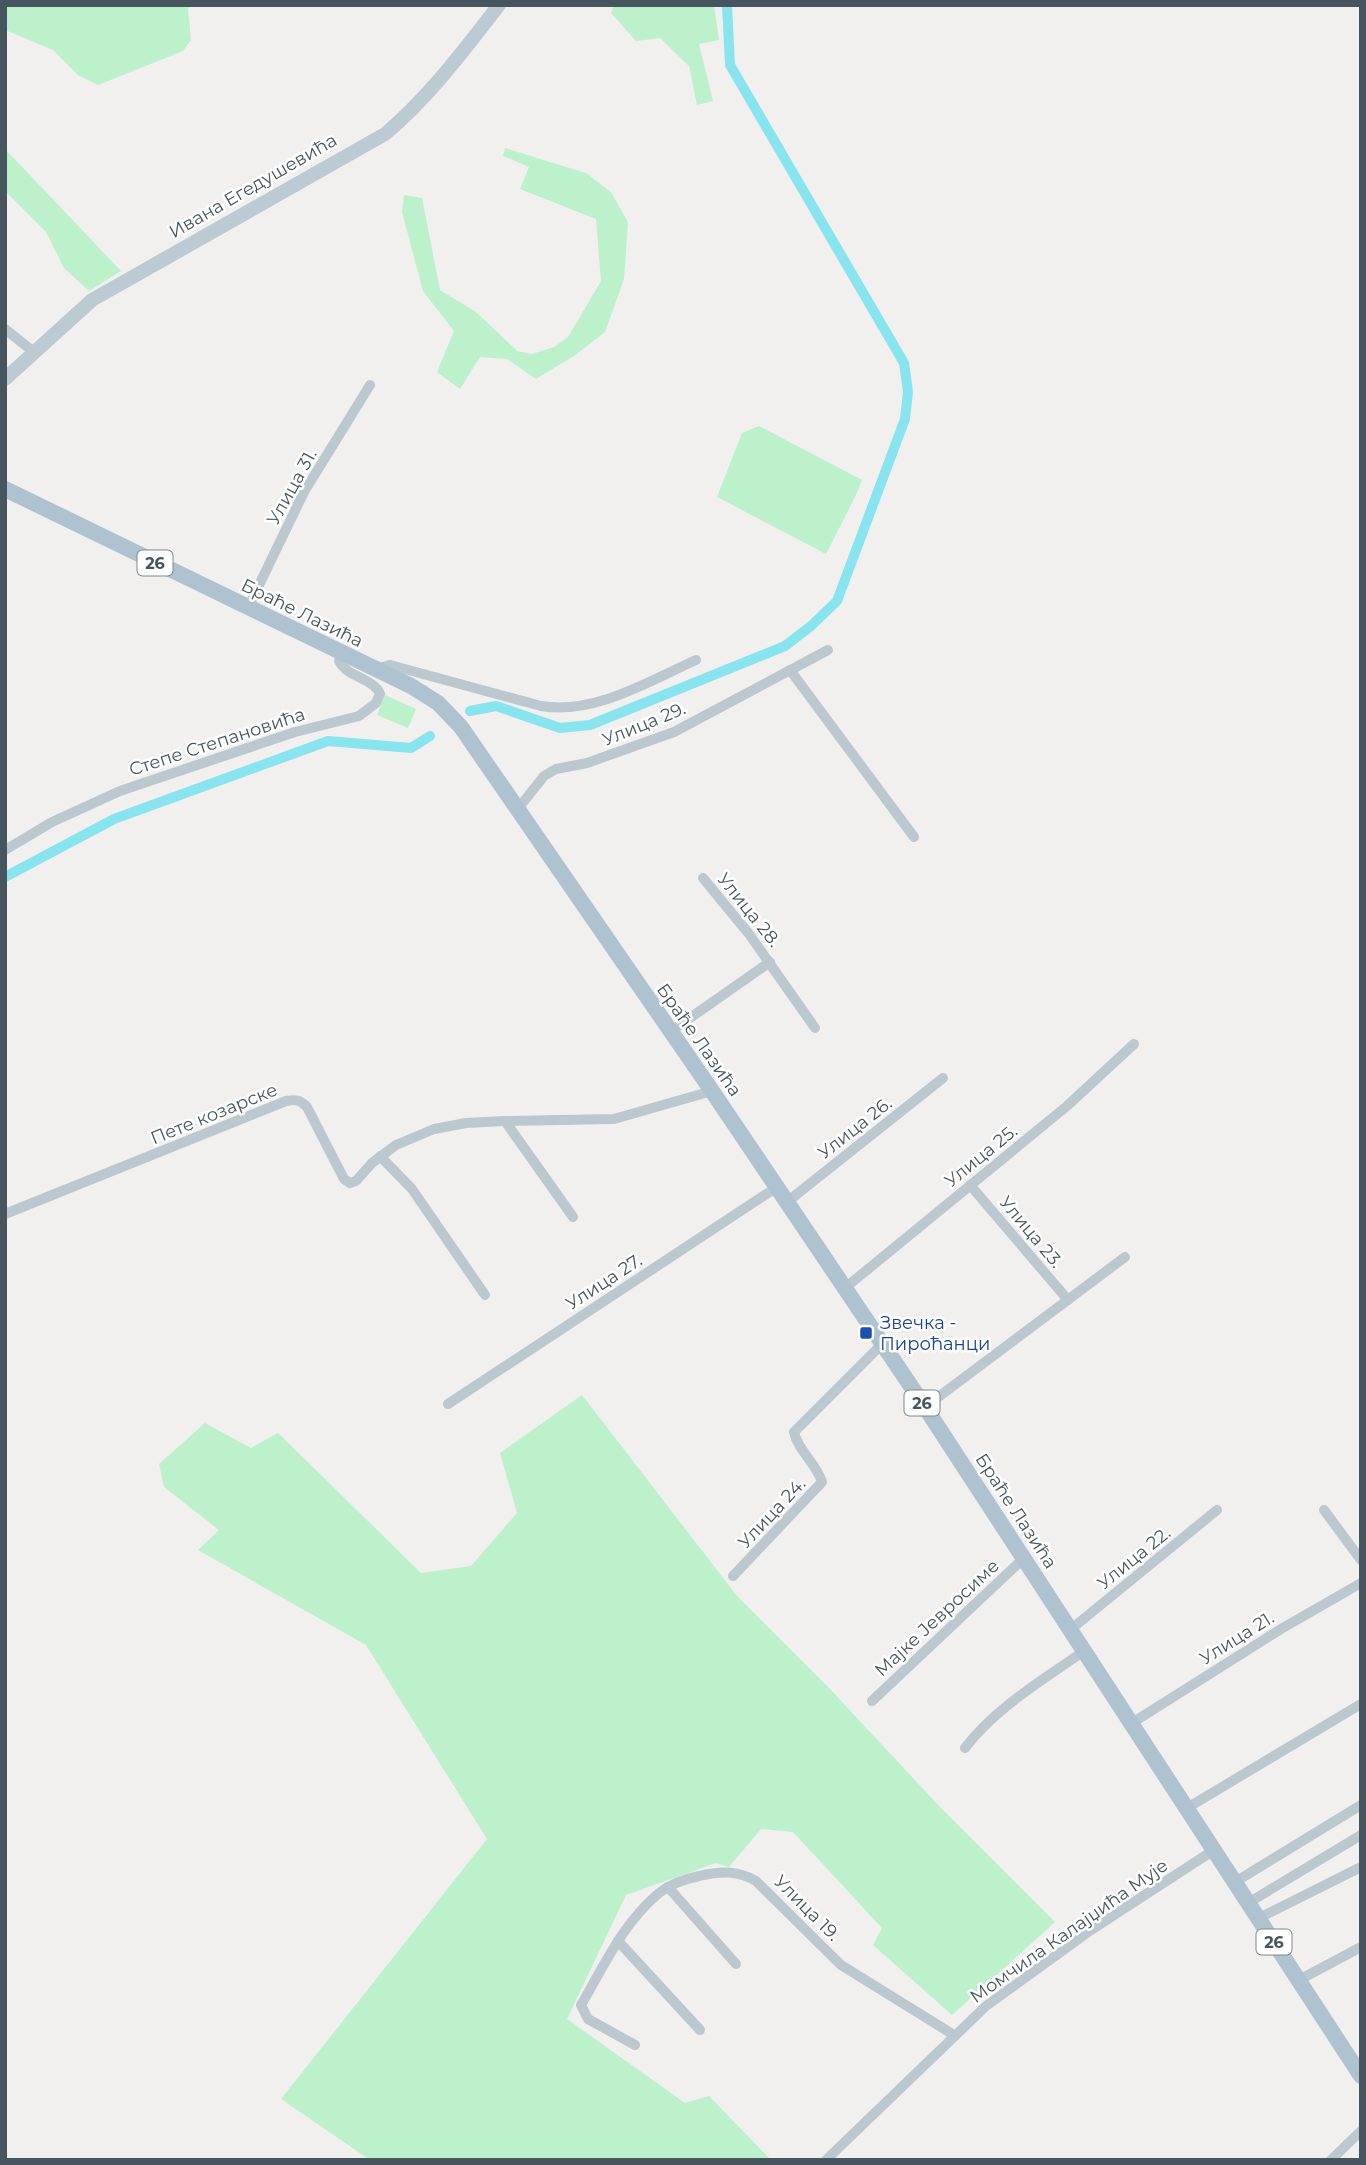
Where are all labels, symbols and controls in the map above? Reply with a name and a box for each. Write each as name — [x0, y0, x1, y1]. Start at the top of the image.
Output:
street label: Ивана Егедушевића — [165, 129, 341, 243]
street label: Улица 31. — [262, 445, 322, 529]
road number: 26 — [138, 550, 172, 576]
street label: Браће Лазића — [237, 574, 367, 652]
street label: Улица 29. — [599, 697, 689, 751]
street label: Степе Степановића — [126, 703, 308, 781]
street label: Улица 28. — [713, 869, 785, 951]
street label: Браће Лазића — [652, 979, 746, 1101]
street label: Пете козарске — [147, 1079, 281, 1149]
street label: Улица 26. — [814, 1092, 896, 1164]
street label: Улица 25. — [940, 1120, 1022, 1192]
street label: Улица 23. — [995, 1192, 1067, 1272]
street label: Улица 27. — [562, 1249, 646, 1315]
place label: Звечка - Пироћанци — [880, 1312, 990, 1355]
marker: Звечка - Пироћанци — [858, 1325, 874, 1341]
road number: 26 — [904, 1390, 940, 1415]
street label: Браће Лазића — [971, 1449, 1061, 1573]
street label: Улица 24. — [734, 1473, 810, 1553]
street label: Улица 22. — [1093, 1522, 1175, 1594]
street label: Мајке Јевросиме — [870, 1555, 1004, 1681]
street label: Улица 21. — [1196, 1607, 1278, 1669]
street label: Момчила Калајџића Мује — [966, 1854, 1172, 2008]
street label: Улица 19. — [770, 1871, 844, 1945]
road number: 26 — [1256, 1930, 1292, 1954]

